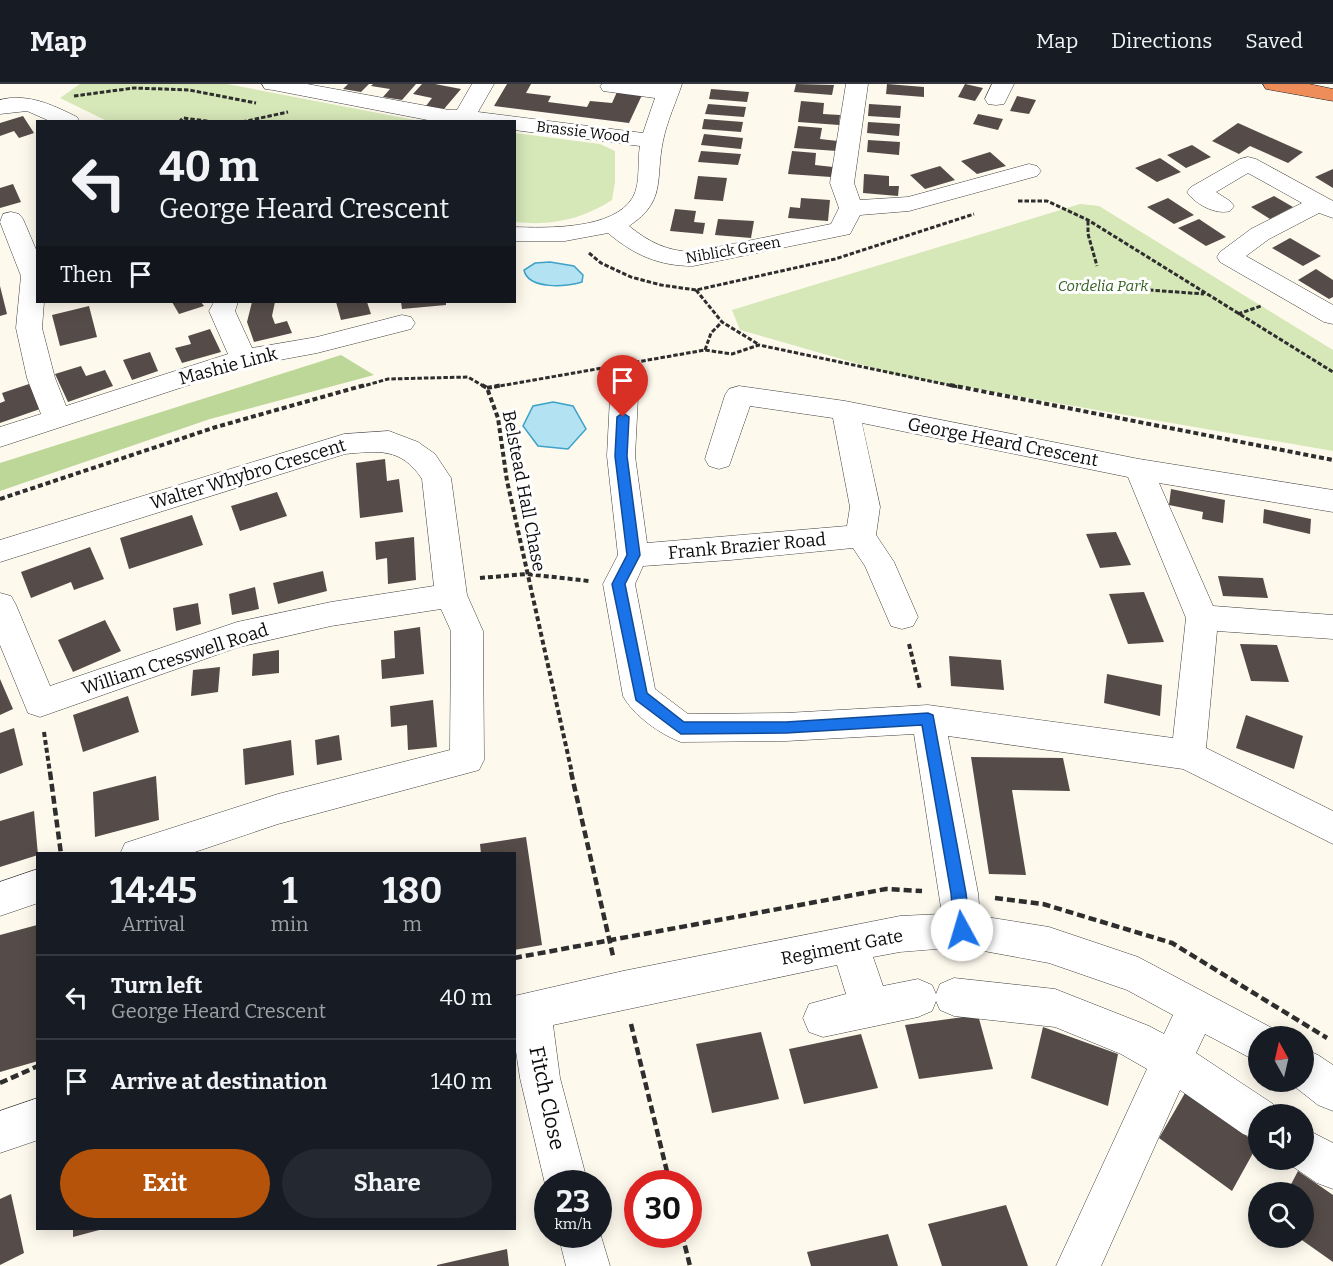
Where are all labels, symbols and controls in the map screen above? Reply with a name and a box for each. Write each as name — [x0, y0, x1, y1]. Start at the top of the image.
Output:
text: Map — [30, 25, 87, 58]
text: Map — [1036, 28, 1078, 54]
text: Directions — [1111, 28, 1212, 54]
text: Saved — [1245, 28, 1303, 54]
street label: Brassie Wood — [535, 117, 631, 147]
text: 40 m — [159, 142, 259, 192]
icon: left — [60, 144, 138, 222]
text: George Heard Crescent — [159, 193, 449, 225]
street label: Niblick Green — [684, 233, 782, 267]
icon: arrive — [124, 258, 157, 291]
text: Then — [60, 261, 112, 288]
park label: Cordelia Park — [1058, 277, 1149, 295]
street label: Mashie Link — [176, 342, 280, 390]
pin — [597, 355, 648, 417]
icon: arrive — [606, 364, 639, 397]
street label: Belstead Hall Chase — [498, 409, 550, 573]
street label: George Heard Crescent — [906, 413, 1101, 471]
street label: Walter Whybro Crescent — [147, 434, 349, 514]
street label: Frank Brazier Road — [667, 528, 827, 564]
street label: William Cresswell Road — [79, 618, 271, 700]
text: 14:45 — [110, 869, 197, 913]
text: 1 — [282, 869, 297, 913]
text: 180 — [382, 869, 442, 913]
position arrow — [930, 898, 994, 962]
text: Arrival — [122, 912, 185, 936]
text: min — [271, 912, 309, 936]
text: m — [403, 912, 422, 936]
street label: Regiment Gate — [779, 924, 905, 970]
text: Turn left — [111, 972, 203, 999]
icon: left — [60, 981, 93, 1014]
text: 40 m — [440, 984, 492, 1011]
text: George Heard Crescent — [111, 999, 326, 1023]
north arrow — [1248, 1026, 1314, 1092]
map controls — [1248, 1026, 1314, 1248]
street label: Fitch Close — [523, 1044, 571, 1152]
icon: arrive — [60, 1065, 93, 1098]
text: Arrive at destination — [111, 1068, 327, 1095]
text: 140 m — [431, 1068, 492, 1095]
button: sound — [1248, 1104, 1314, 1170]
button: Exit — [60, 1149, 270, 1218]
button: Share — [282, 1149, 492, 1218]
speed limit sign: 30 — [624, 1170, 702, 1248]
button: search — [1248, 1182, 1314, 1248]
text: 23 — [556, 1184, 590, 1220]
text: km/h — [554, 1215, 592, 1233]

